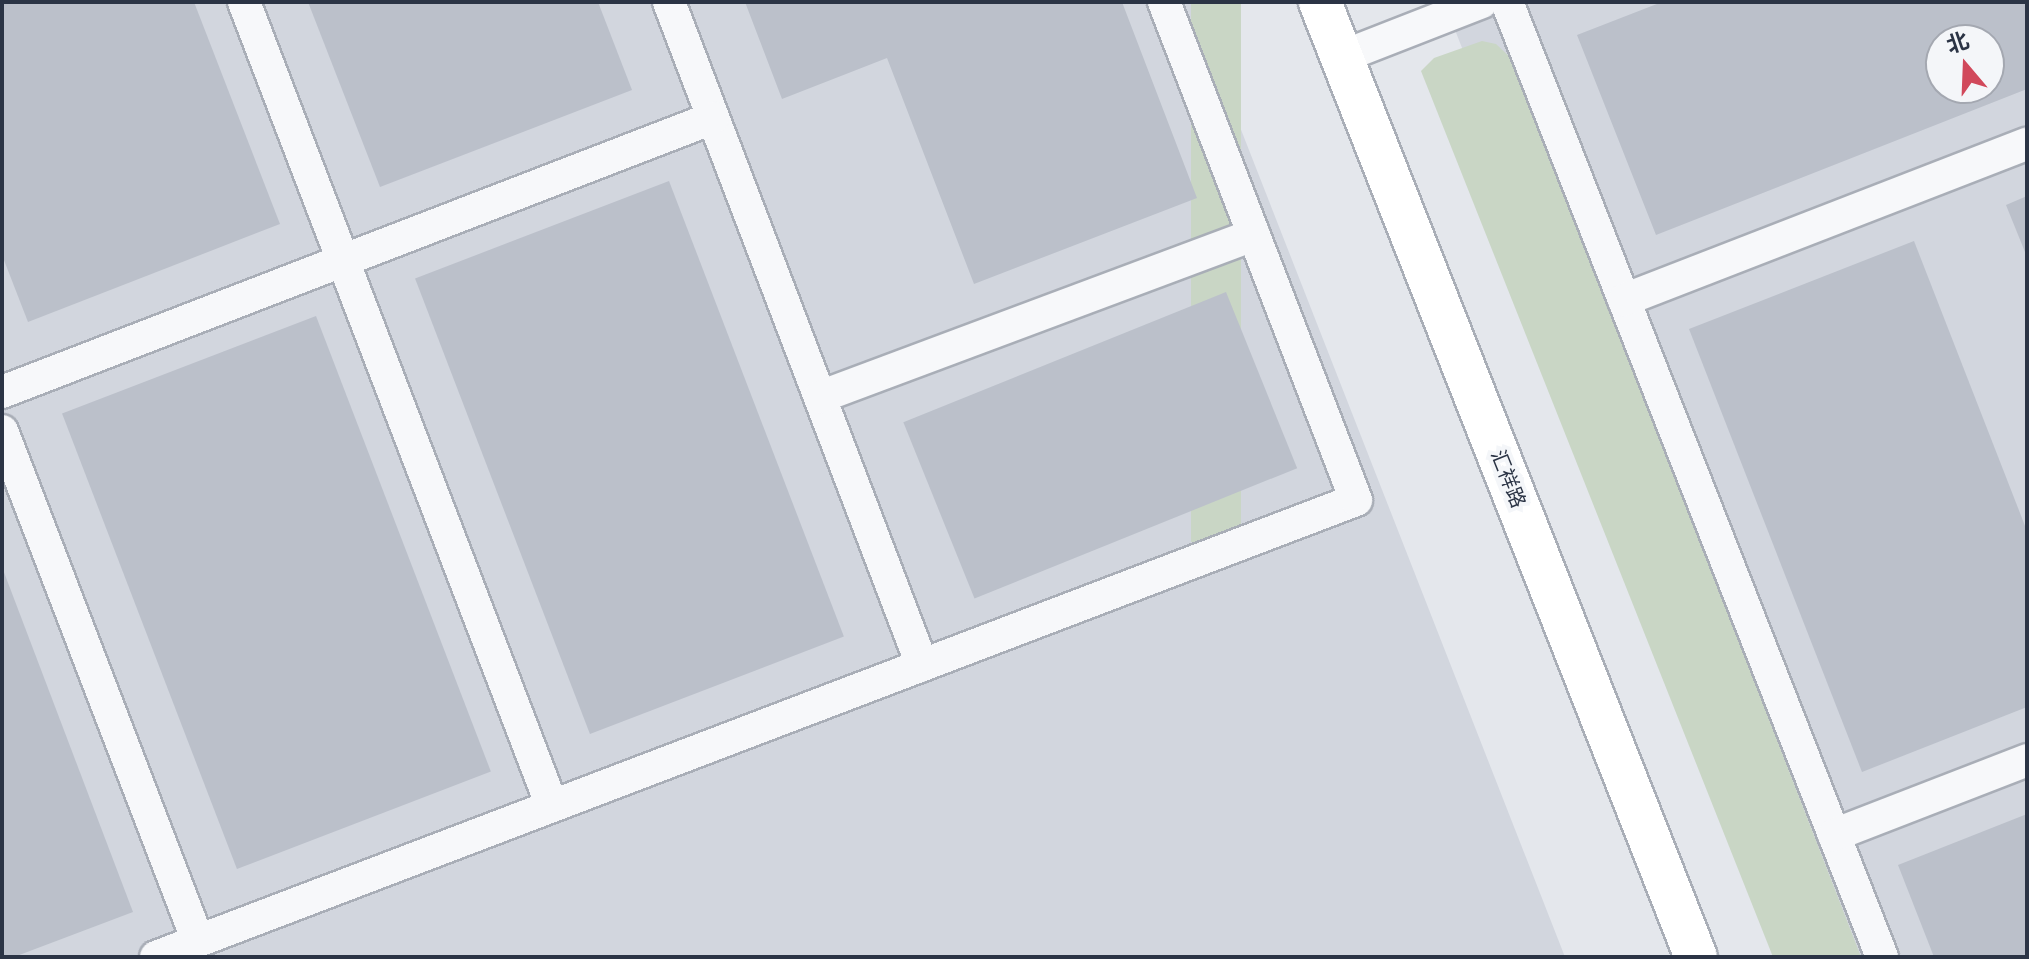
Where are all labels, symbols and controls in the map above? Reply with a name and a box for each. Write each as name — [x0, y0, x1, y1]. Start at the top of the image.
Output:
north arrow — [1925, 24, 2005, 104]
text: 北 — [1943, 26, 1972, 59]
street label: 汇祥路 — [1486, 447, 1530, 511]

